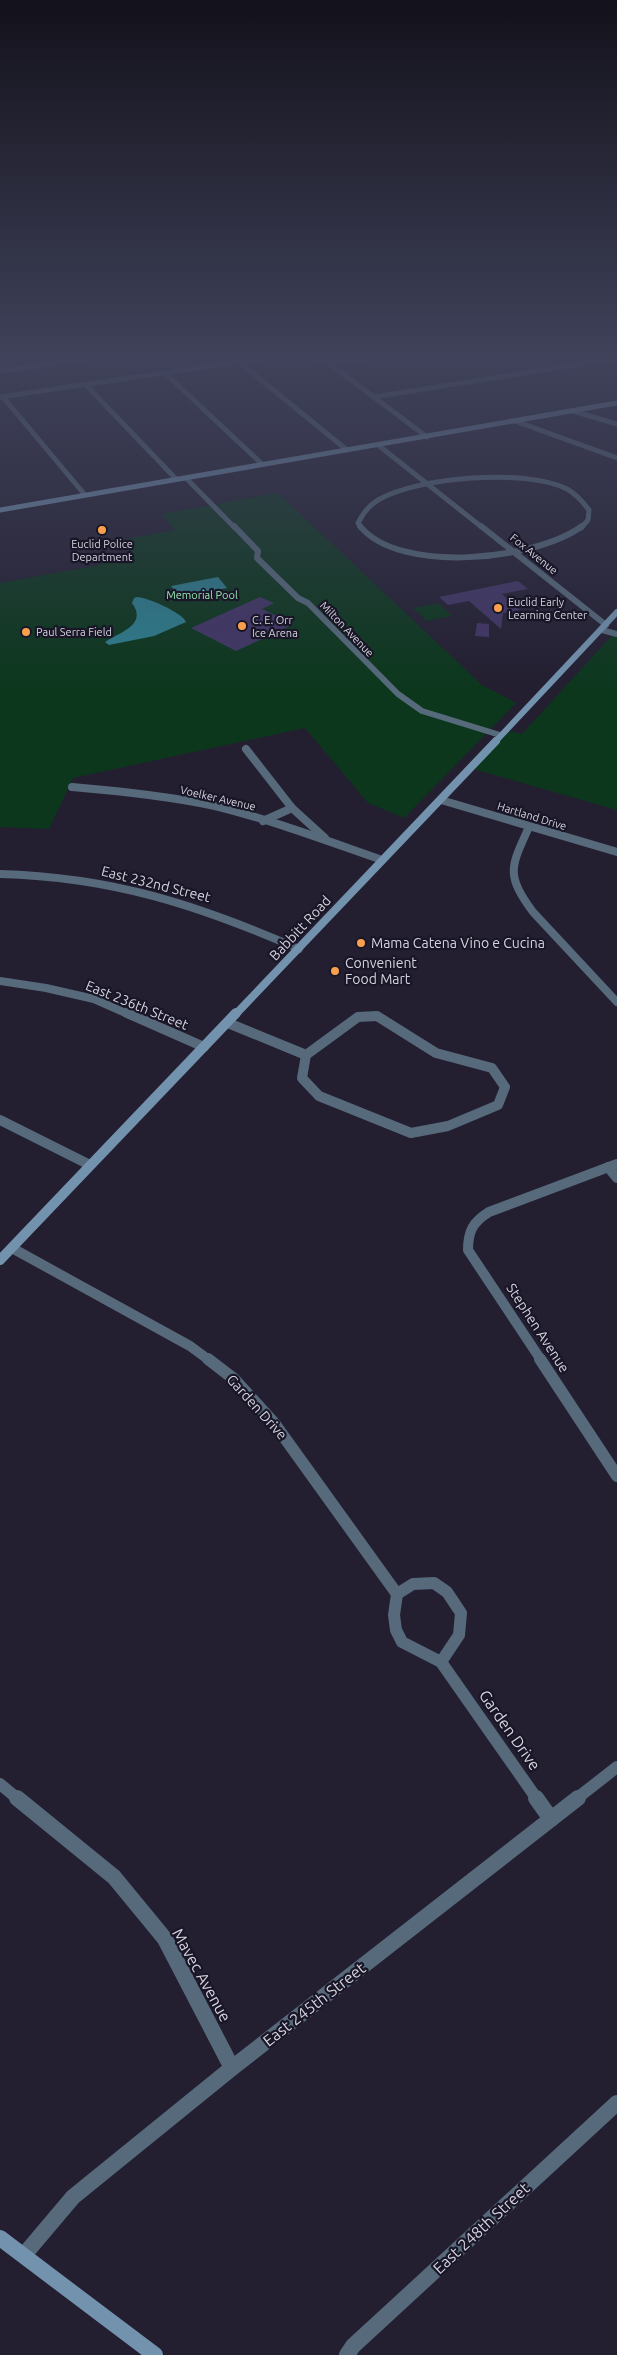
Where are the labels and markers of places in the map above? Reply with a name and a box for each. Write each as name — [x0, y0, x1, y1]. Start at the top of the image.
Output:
marker: Euclid Police Department — [96, 524, 108, 536]
place label: Euclid Police Department — [71, 538, 133, 563]
place label: Euclid Early Learning Center — [508, 596, 588, 621]
marker: Euclid Early Learning Center — [492, 602, 504, 614]
place label: C. E. Orr Ice Arena — [252, 614, 298, 639]
marker: C. E. Orr Ice Arena — [236, 620, 248, 632]
marker: Paul Serra Field — [20, 626, 32, 638]
place label: Paul Serra Field — [36, 626, 112, 638]
place label: Mama Catena Vino e Cucina — [371, 935, 545, 951]
marker: Mama Catena Vino e Cucina — [355, 937, 367, 949]
place label: Convenient Food Mart — [345, 955, 417, 987]
marker: Convenient Food Mart — [329, 965, 341, 977]

